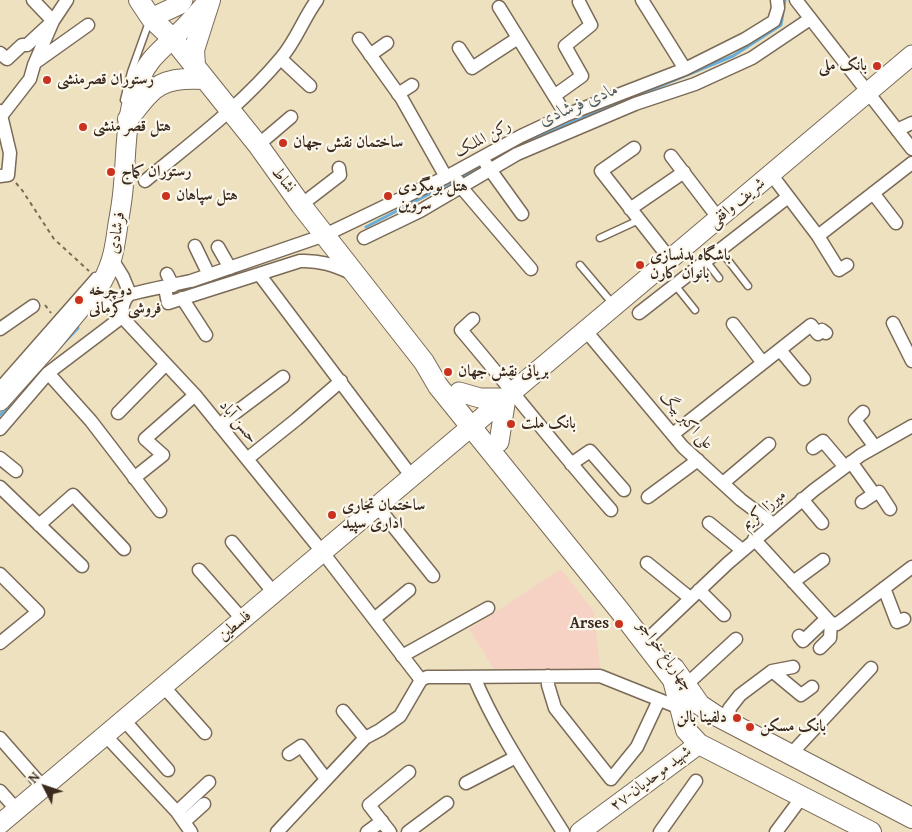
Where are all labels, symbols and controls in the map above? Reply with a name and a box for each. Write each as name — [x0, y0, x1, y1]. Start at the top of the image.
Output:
place label: بانک ملی — [819, 56, 867, 76]
marker: بانک ملی — [871, 60, 883, 72]
place label: رستوران قصرمنشی — [57, 70, 154, 90]
marker: رستوران قصرمنشی — [41, 74, 53, 86]
water label: مادی فرشادی — [536, 79, 622, 131]
street label: رکن الملک — [451, 116, 515, 162]
place label: هتل قصر منشی — [93, 117, 171, 137]
marker: هتل قصر منشی — [77, 121, 89, 133]
place label: ساختمان نقش جهان — [293, 133, 403, 153]
marker: ساختمان نقش جهان — [277, 137, 289, 149]
place label: رستوران کماج — [121, 162, 192, 182]
street label: نشاط — [267, 163, 299, 197]
marker: رستوران کماج — [105, 166, 117, 178]
street label: شریف واقفی — [705, 174, 769, 232]
place label: هتل بومگردی سروین — [398, 177, 468, 215]
place label: هتل سپاهان — [176, 186, 238, 206]
marker: هتل سپاهان — [160, 190, 172, 202]
marker: هتل بومگردی سروین — [382, 190, 394, 202]
street label: فرشادی — [104, 211, 130, 255]
place label: باشگاه بدنسازی بانوان کارن — [650, 246, 731, 284]
marker: باشگاه بدنسازی بانوان کارن — [634, 259, 646, 271]
place label: دوچرخه فروشی کرمانی — [89, 281, 161, 319]
marker: دوچرخه فروشی کرمانی — [73, 294, 85, 306]
place label: بریانی نقش جهان — [458, 362, 549, 382]
marker: بریانی نقش جهان — [442, 366, 454, 378]
street label: علی اکبر بیگ — [655, 388, 717, 454]
street label: حسن آباد — [215, 396, 261, 448]
place label: بانک ملت — [521, 414, 576, 434]
marker: بانک ملت — [505, 418, 517, 430]
street label: میرزا کریم — [738, 486, 790, 534]
place label: ساختمان تجاری اداری سپید — [342, 496, 425, 534]
marker: ساختمان تجاری اداری سپید — [326, 509, 338, 521]
street label: فلسطین — [214, 606, 256, 646]
place label: Arses — [570, 614, 609, 634]
street label: چهارباغ خواجو — [633, 617, 697, 695]
marker: Arses — [613, 618, 625, 630]
place label: دلفینا بالن — [677, 708, 727, 728]
marker: دلفینا بالن — [731, 712, 743, 724]
place label: بانک مسکن — [760, 717, 826, 737]
marker: بانک مسکن — [744, 721, 756, 733]
street label: ۲۷-شهید موحدیان — [607, 742, 695, 816]
north arrow — [20, 762, 70, 812]
text: N — [23, 767, 44, 787]

